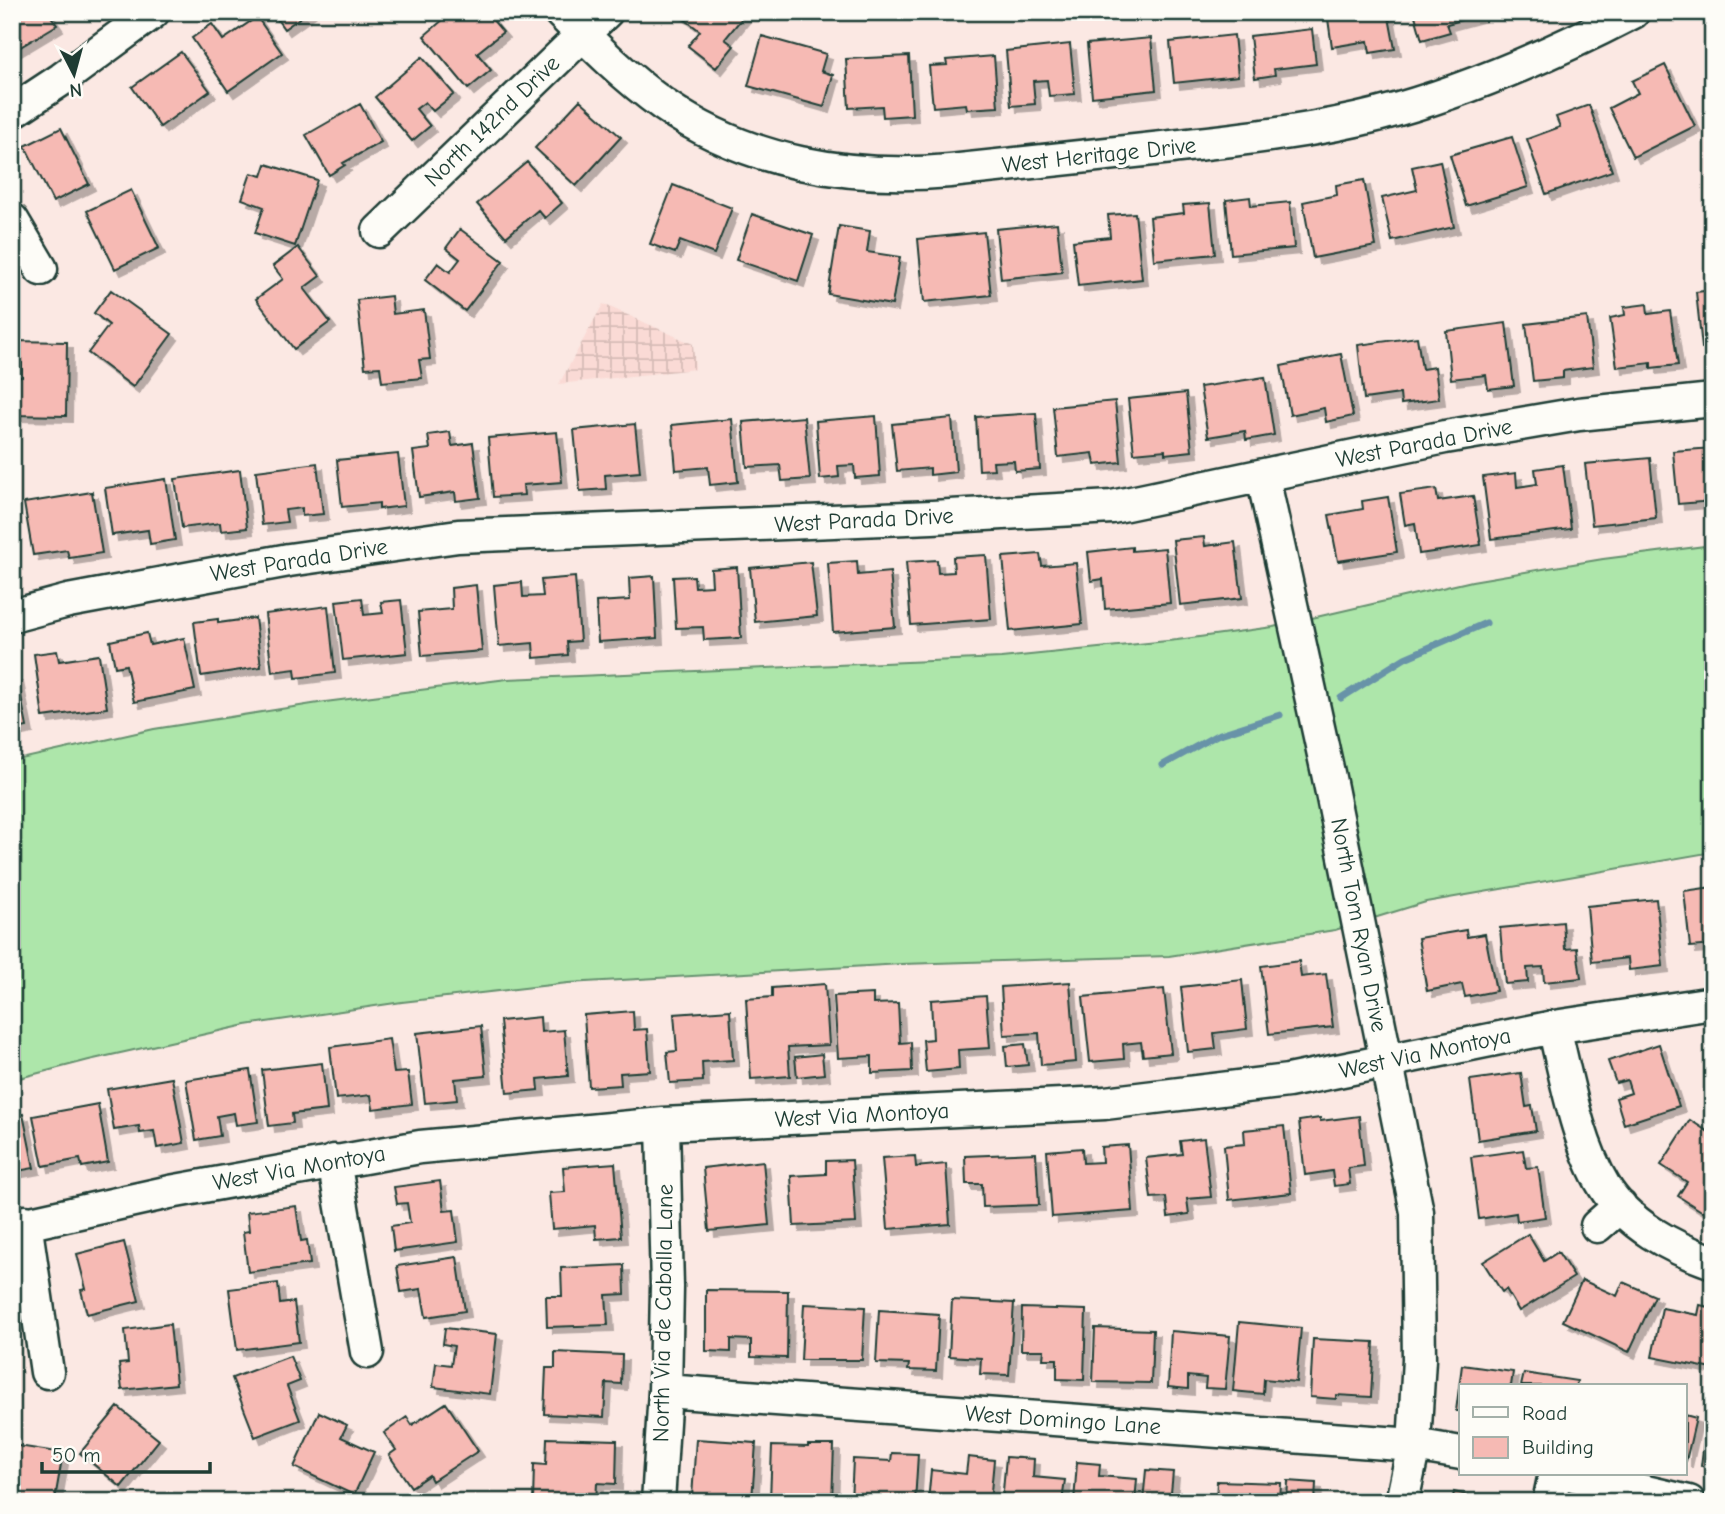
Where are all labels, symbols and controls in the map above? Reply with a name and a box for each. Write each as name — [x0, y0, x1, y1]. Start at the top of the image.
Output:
north arrow — [38, 38, 108, 108]
street label: North 142nd Drive — [419, 50, 565, 192]
text: N — [68, 78, 83, 101]
street label: West Heritage Drive — [1001, 131, 1197, 179]
street label: West Parada Drive — [1333, 413, 1515, 473]
street label: West Parada Drive — [774, 502, 954, 538]
street label: West Parada Drive — [208, 533, 390, 587]
street label: North Tom Ryan Drive — [1325, 816, 1393, 1034]
street label: West Via Montoya — [1337, 1022, 1513, 1084]
street label: West Via Montoya — [774, 1097, 950, 1133]
street label: West Via Montoya — [211, 1140, 387, 1196]
street label: North Via de Caballa Lane — [647, 1184, 679, 1442]
legend — [1459, 1384, 1686, 1476]
street label: West Domingo Lane — [964, 1400, 1162, 1440]
text: Road — [1522, 1401, 1567, 1425]
scale bar — [42, 1430, 210, 1474]
text: Building — [1522, 1435, 1594, 1459]
text: 50 m — [52, 1443, 101, 1467]

